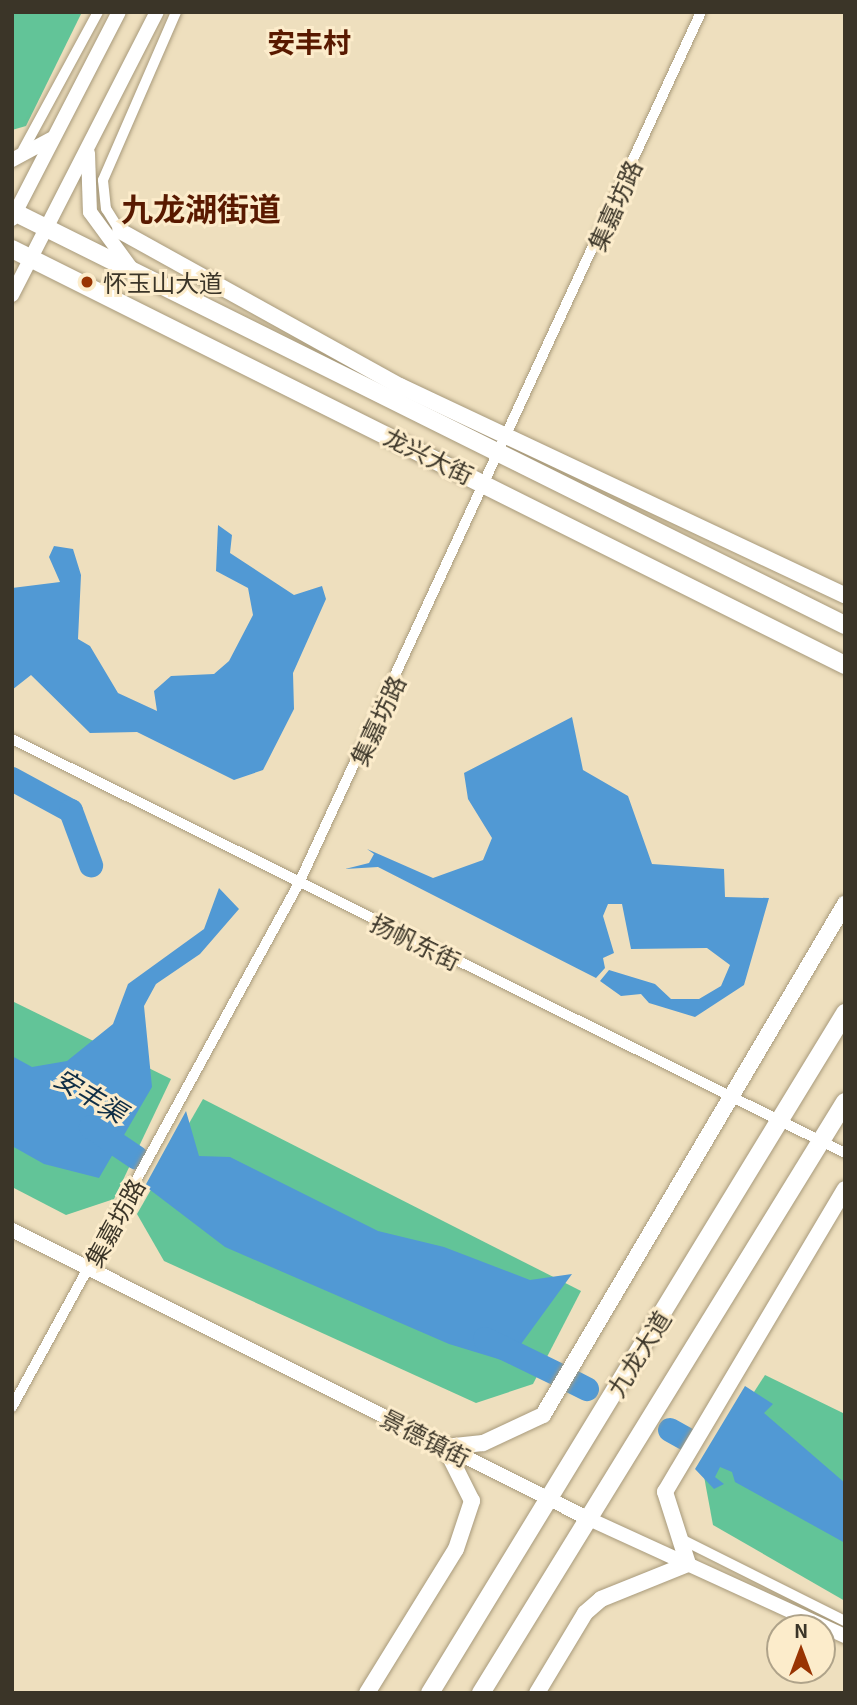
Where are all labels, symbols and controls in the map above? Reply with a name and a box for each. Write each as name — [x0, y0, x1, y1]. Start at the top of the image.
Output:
district label: 安丰村 — [267, 24, 351, 58]
street label: 集嘉坊路 — [581, 155, 647, 255]
district label: 九龙湖街道 — [121, 188, 281, 226]
place label: 怀玉山大道 — [103, 268, 223, 296]
marker: 怀玉山大道 — [77, 272, 97, 292]
street label: 龙兴大街 — [380, 421, 478, 489]
street label: 集嘉坊路 — [344, 670, 410, 770]
street label: 扬帆东街 — [367, 907, 465, 975]
water label: 安丰渠 — [50, 1061, 132, 1127]
street label: 集嘉坊路 — [78, 1173, 150, 1271]
street label: 九龙大道 — [600, 1305, 676, 1401]
street label: 景德镇街 — [377, 1402, 475, 1472]
north arrow — [766, 1614, 836, 1684]
text: N — [794, 1616, 808, 1643]

